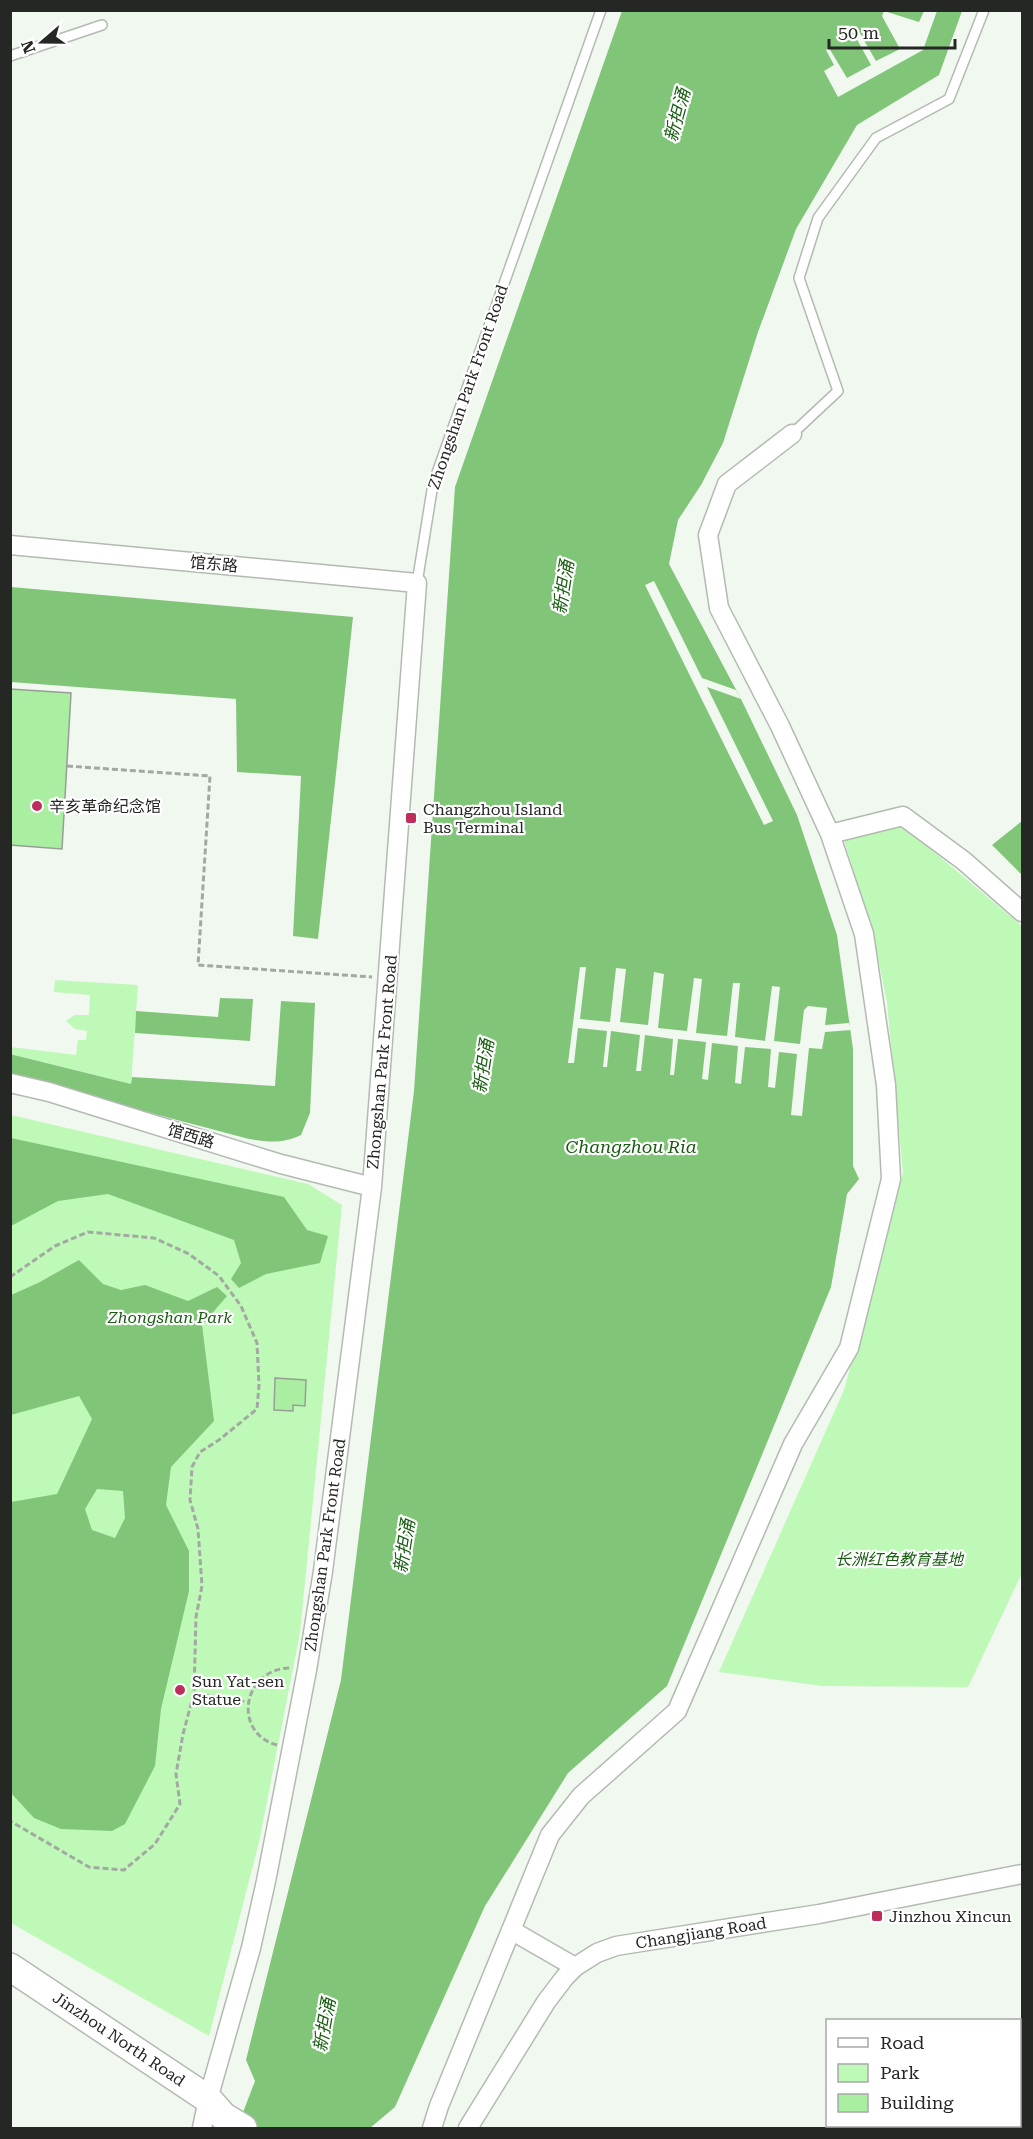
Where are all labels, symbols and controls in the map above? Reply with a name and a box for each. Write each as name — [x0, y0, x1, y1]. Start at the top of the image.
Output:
north arrow — [12, 12, 72, 72]
scale bar — [829, 12, 955, 50]
text: 50 m — [838, 22, 879, 43]
text: N — [17, 38, 39, 56]
water label: 新担涌 — [660, 84, 695, 144]
street label: Zhongshan Park Front Road — [424, 282, 512, 492]
street label: 馆东路 — [189, 552, 239, 576]
water label: 新担涌 — [548, 557, 578, 615]
place label: 辛亥革命纪念馆 — [49, 797, 161, 816]
marker: 辛亥革命纪念馆 — [30, 799, 44, 813]
place label: Changzhou Island Bus Terminal — [423, 800, 562, 837]
marker: Changzhou Island Bus Terminal — [404, 811, 418, 825]
street label: Zhongshan Park Front Road — [363, 954, 401, 1170]
water label: 新担涌 — [468, 1036, 498, 1094]
street label: 馆西路 — [165, 1120, 217, 1152]
water label: Changzhou Ria — [565, 1136, 697, 1157]
park label: Zhongshan Park — [107, 1308, 232, 1327]
street label: Zhongshan Park Front Road — [301, 1437, 349, 1653]
water label: 新担涌 — [389, 1516, 419, 1574]
park label: 长洲红色教育基地 — [835, 1550, 965, 1569]
place label: Sun Yat-sen Statue — [192, 1672, 284, 1709]
marker: Sun Yat-sen Statue — [173, 1683, 187, 1697]
place label: Jinzhou Xincun — [889, 1907, 1012, 1926]
marker: Jinzhou Xincun — [870, 1909, 884, 1923]
street label: Changjiang Road — [634, 1913, 768, 1953]
street label: Jinzhou North Road — [49, 1988, 189, 2090]
water label: 新担涌 — [309, 1995, 339, 2053]
legend — [826, 2019, 1021, 2127]
text: Road — [880, 2032, 925, 2053]
text: Park — [880, 2062, 920, 2083]
text: Building — [880, 2092, 954, 2113]

